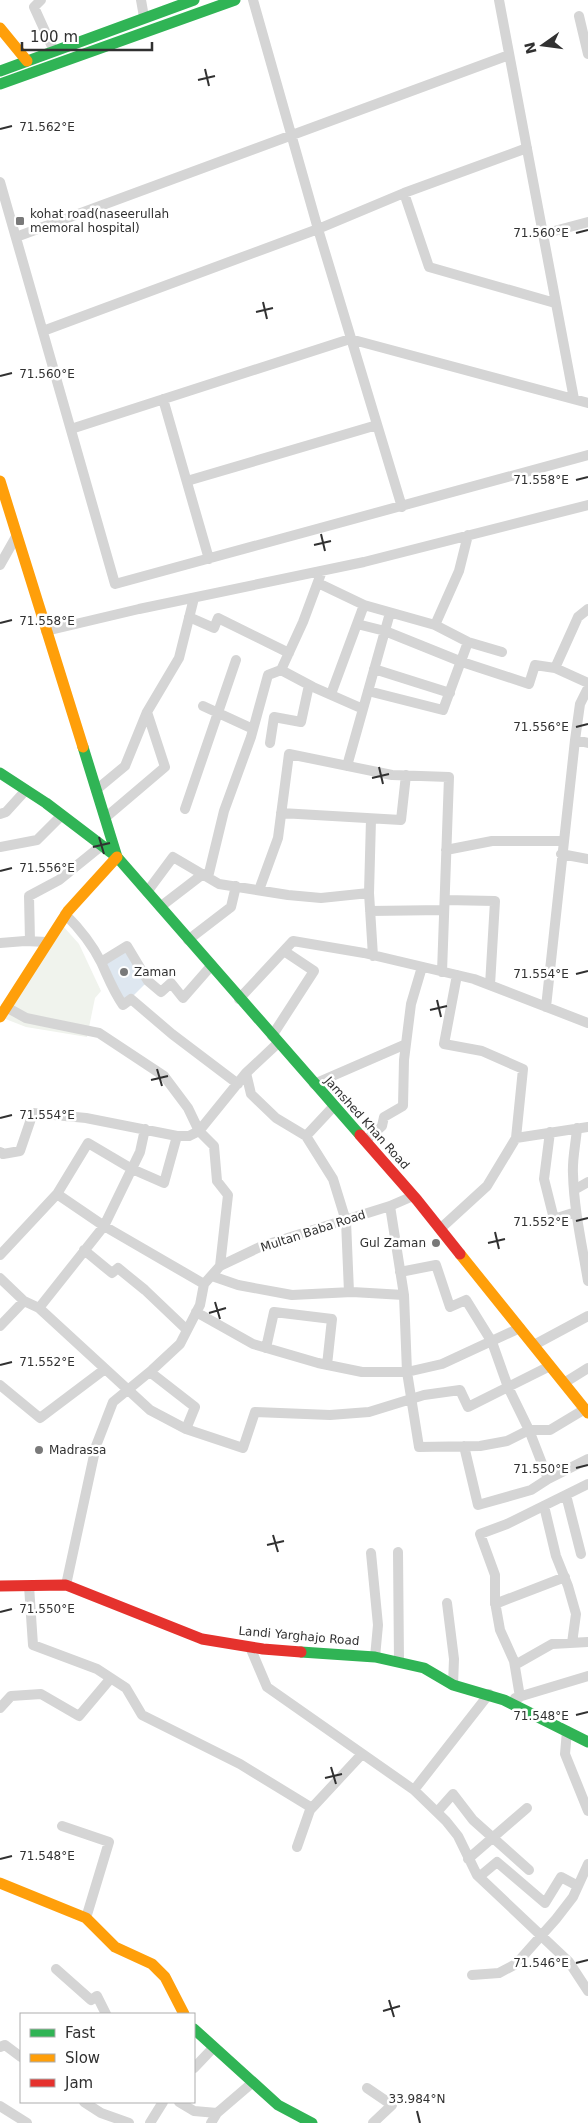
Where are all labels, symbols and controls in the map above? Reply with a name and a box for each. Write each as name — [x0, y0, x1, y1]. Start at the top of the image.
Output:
scale bar — [22, 20, 152, 52]
north arrow — [518, 20, 568, 70]
text: 100 m — [30, 28, 78, 46]
text: N — [521, 41, 540, 56]
text: 71.562°E — [19, 120, 75, 134]
place label: kohat road(naseerullah memoral hospital) — [30, 207, 169, 235]
marker: kohat road(naseerullah memoral hospital) — [14, 215, 26, 227]
text: 71.560°E — [513, 226, 569, 240]
text: 71.560°E — [19, 367, 75, 381]
text: 71.558°E — [513, 473, 569, 487]
text: 71.558°E — [19, 614, 75, 628]
text: 71.556°E — [513, 720, 569, 734]
text: 71.556°E — [19, 861, 75, 875]
place label: Zaman — [134, 965, 176, 979]
marker: Zaman — [118, 966, 130, 978]
text: 71.554°E — [513, 967, 569, 981]
street label: Jamshed Khan Road — [321, 1073, 412, 1172]
text: 71.554°E — [19, 1108, 75, 1122]
street label: Multan Baba Road — [259, 1207, 367, 1255]
text: 71.552°E — [513, 1215, 569, 1229]
place label: Gul Zaman — [360, 1236, 426, 1250]
marker: Gul Zaman — [430, 1237, 442, 1249]
text: 71.552°E — [19, 1355, 75, 1369]
place label: Madrassa — [49, 1443, 106, 1457]
marker: Madrassa — [33, 1444, 45, 1456]
text: 71.550°E — [513, 1462, 569, 1476]
text: 71.550°E — [19, 1602, 75, 1616]
street label: Landi Yarghajo Road — [238, 1624, 360, 1648]
text: 71.548°E — [513, 1709, 569, 1723]
text: 71.548°E — [19, 1849, 75, 1863]
text: 71.546°E — [513, 1956, 569, 1970]
legend — [20, 2013, 195, 2103]
text: Fast — [65, 2024, 95, 2042]
text: Slow — [65, 2049, 100, 2067]
text: Jam — [64, 2074, 93, 2092]
text: 33.984°N — [389, 2092, 445, 2106]

